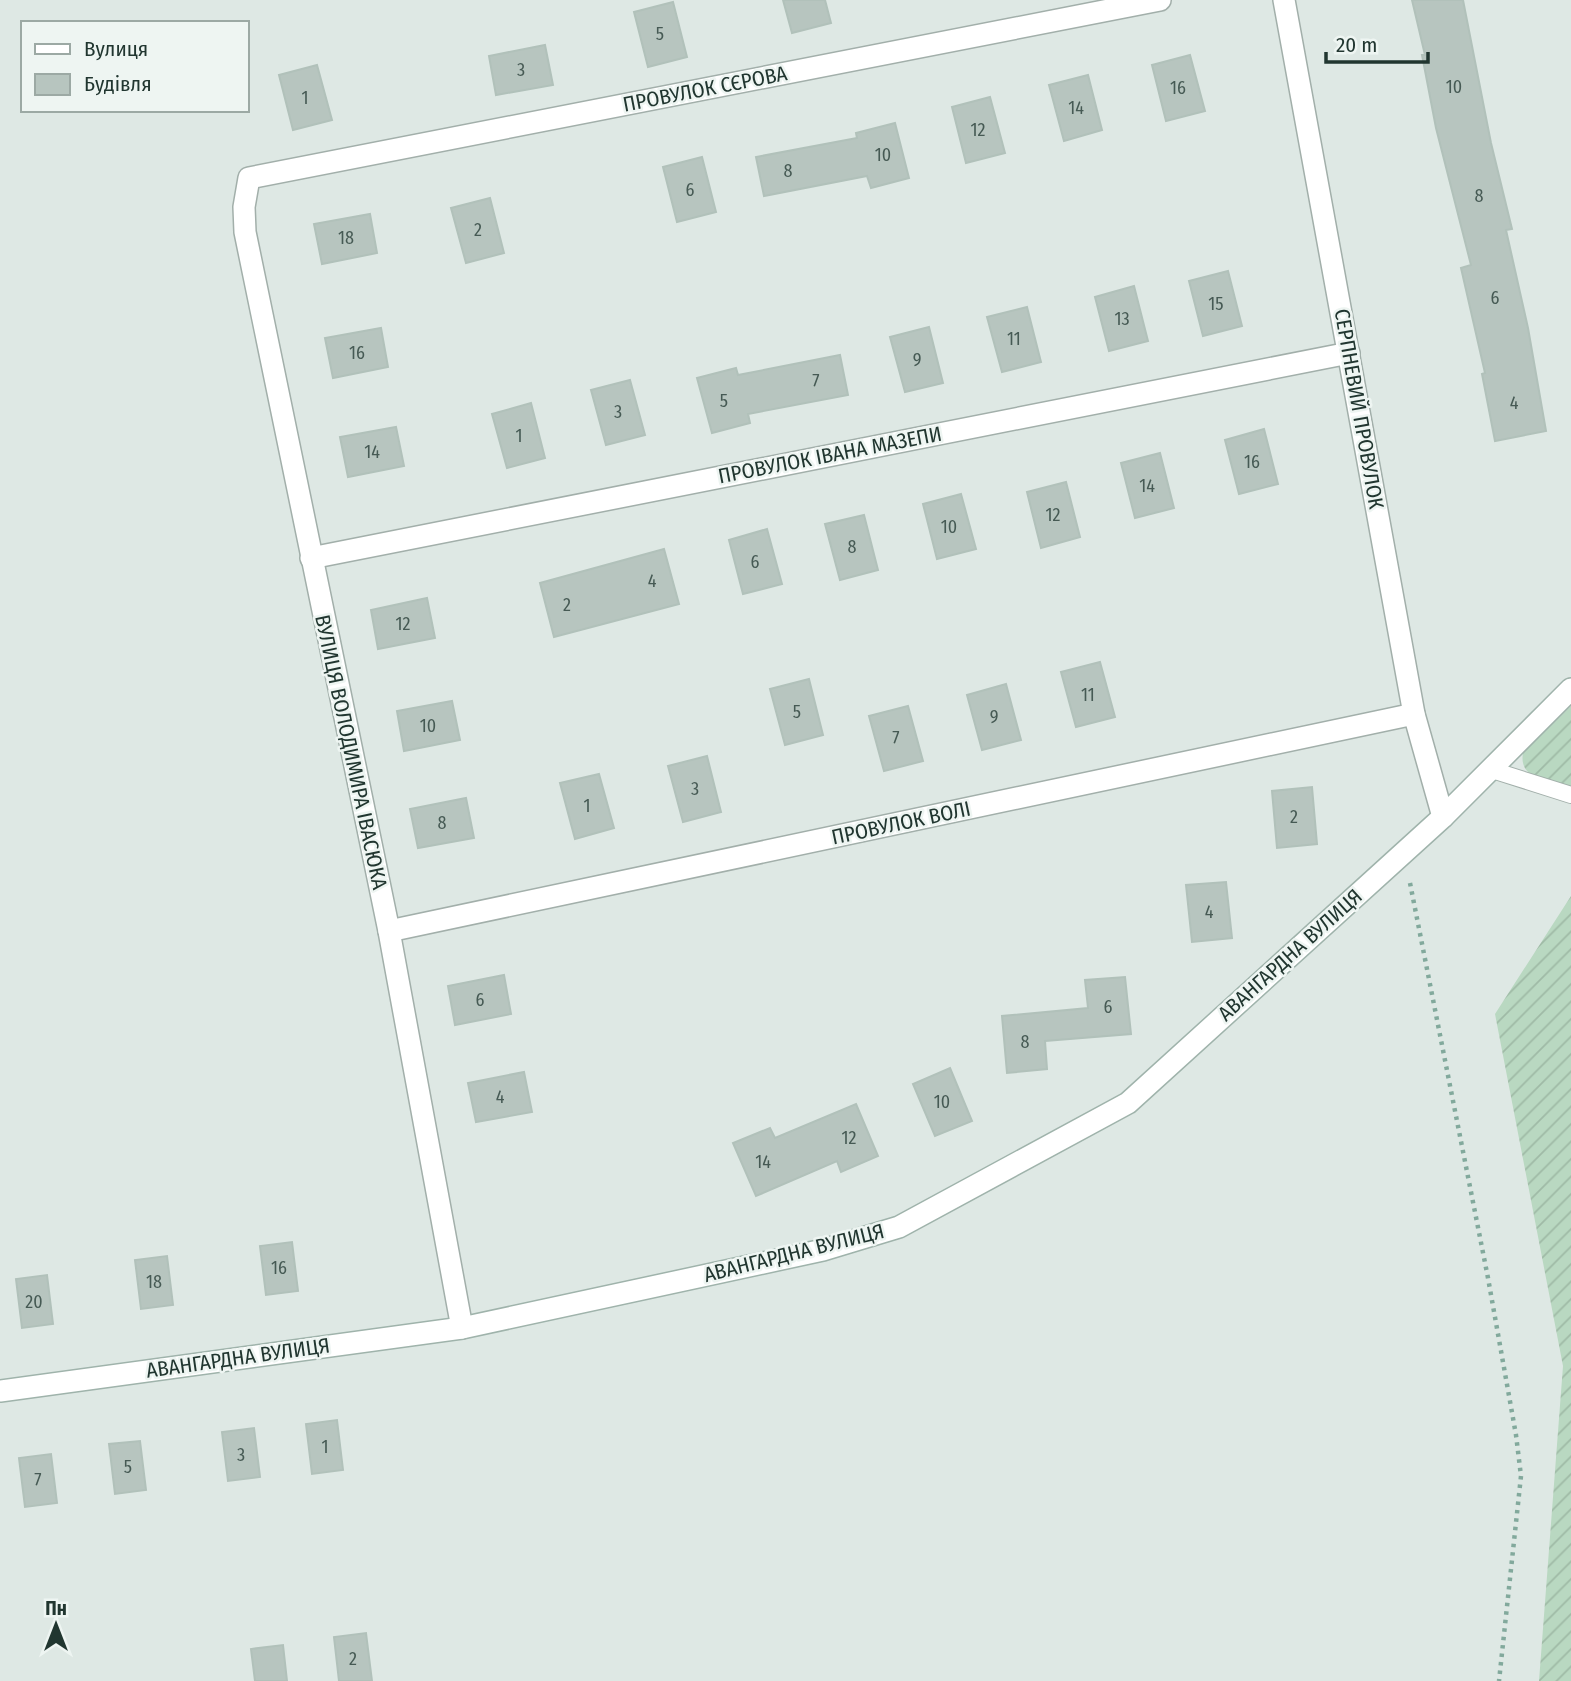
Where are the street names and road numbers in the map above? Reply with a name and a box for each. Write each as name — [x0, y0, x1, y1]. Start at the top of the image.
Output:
street label: ПРОВУЛОК СЄРОВА — [621, 60, 789, 118]
street label: СЕРПНЕВИЙ ПРОВУЛОК — [1329, 307, 1390, 512]
street label: ПРОВУЛОК ІВАНА МАЗЕПИ — [716, 421, 944, 489]
street label: ВУЛИЦЯ ВОЛОДИМИРА ІВАСЮКА — [309, 612, 393, 892]
street label: ПРОВУЛОК ВОЛІ — [829, 796, 973, 850]
street label: АВАНГАРДНА ВУЛИЦЯ — [1213, 883, 1367, 1027]
street label: АВАНГАРДНА ВУЛИЦЯ — [701, 1218, 887, 1288]
street label: АВАНГАРДНА ВУЛИЦЯ — [145, 1332, 331, 1384]

